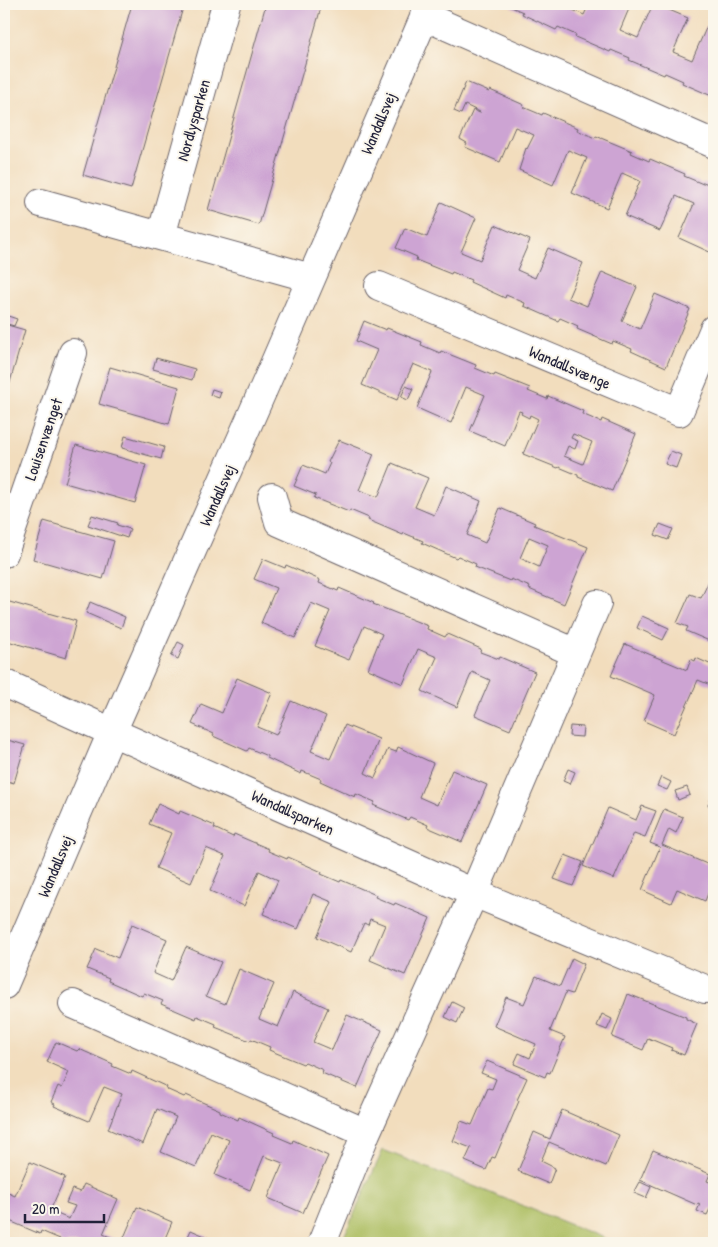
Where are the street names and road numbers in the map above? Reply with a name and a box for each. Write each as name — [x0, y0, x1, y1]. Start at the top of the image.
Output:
street label: Nordlysparken — [171, 77, 215, 163]
street label: Wandallsvej — [355, 89, 401, 157]
street label: Wandallsvænge — [526, 340, 615, 394]
street label: Louisenvænget — [19, 394, 68, 483]
street label: Wandallsvej — [194, 461, 240, 529]
street label: Wandallsparken — [248, 784, 338, 840]
street label: Wandallsvej — [32, 832, 78, 900]

